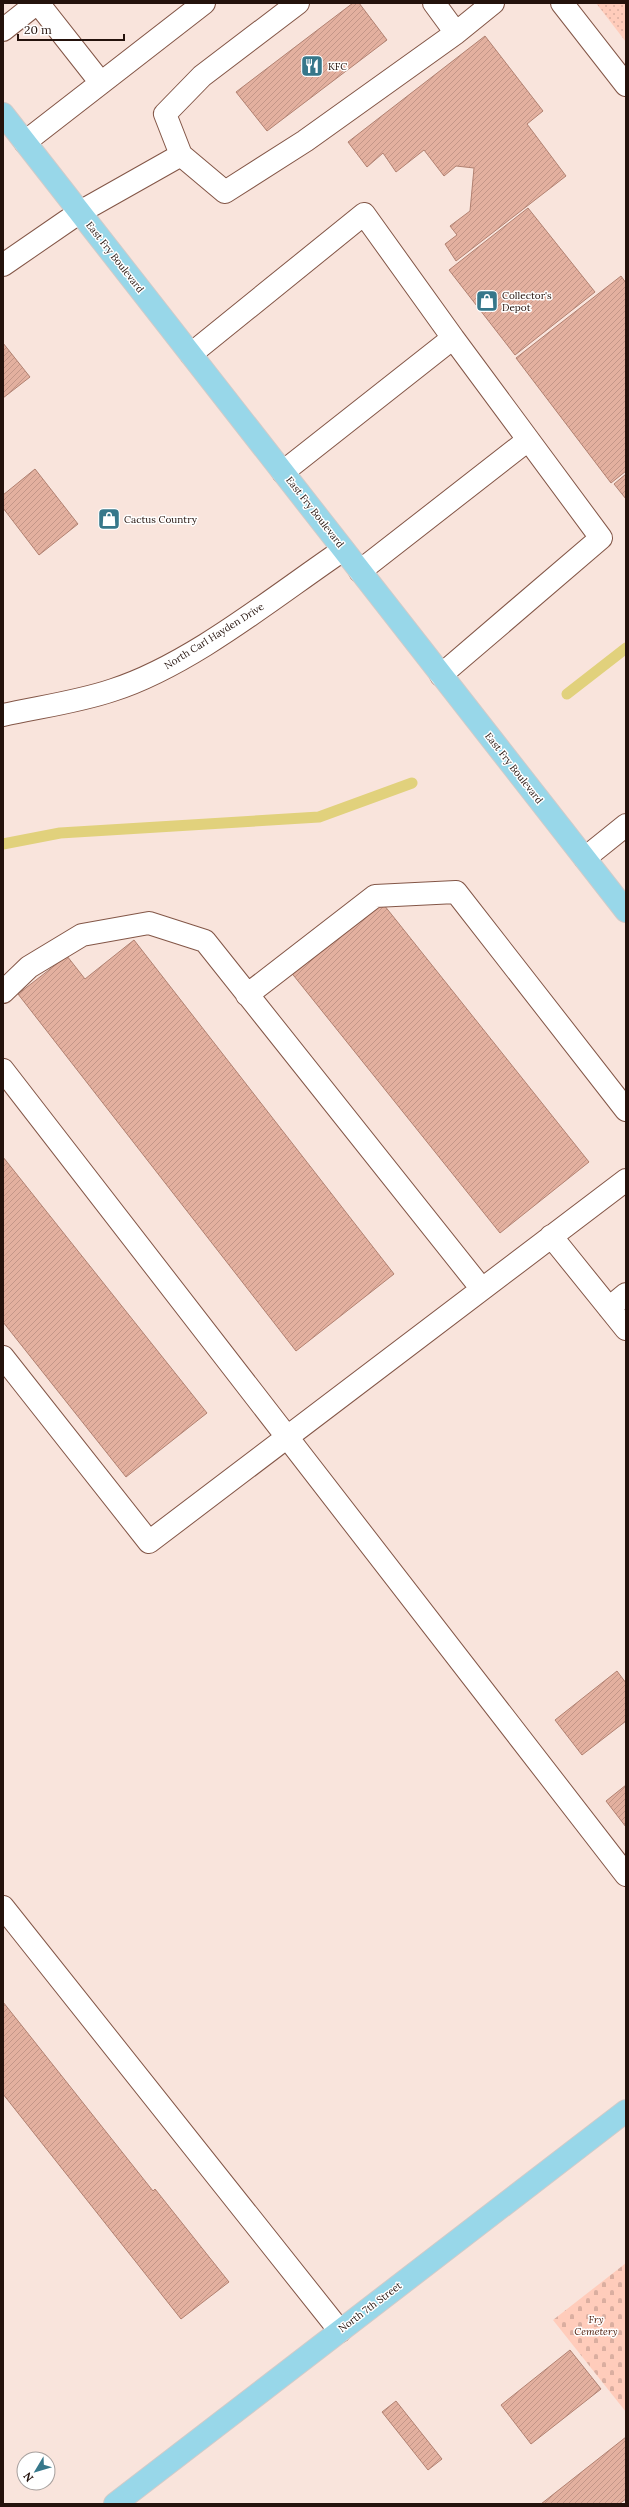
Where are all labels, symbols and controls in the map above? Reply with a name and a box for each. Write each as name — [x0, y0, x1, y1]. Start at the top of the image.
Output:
scale bar — [18, 16, 124, 42]
text: 20 m — [24, 22, 52, 37]
restaurant icon: KFC — [299, 53, 325, 79]
place label: KFC — [328, 60, 347, 73]
street label: East Fry Boulevard — [83, 219, 147, 295]
shop icon: Collector's Depot — [474, 288, 500, 314]
place label: Collector's Depot — [502, 289, 552, 314]
street label: East Fry Boulevard — [283, 474, 347, 550]
shop icon: Cactus Country — [96, 506, 122, 532]
place label: Cactus Country — [124, 513, 198, 526]
street label: North Carl Hayden Drive — [162, 600, 267, 672]
street label: East Fry Boulevard — [482, 730, 546, 806]
street label: North 7th Street — [336, 2279, 404, 2335]
park label: Fry Cemetery — [574, 2313, 618, 2338]
north arrow — [16, 2451, 56, 2491]
text: N — [20, 2469, 36, 2485]

